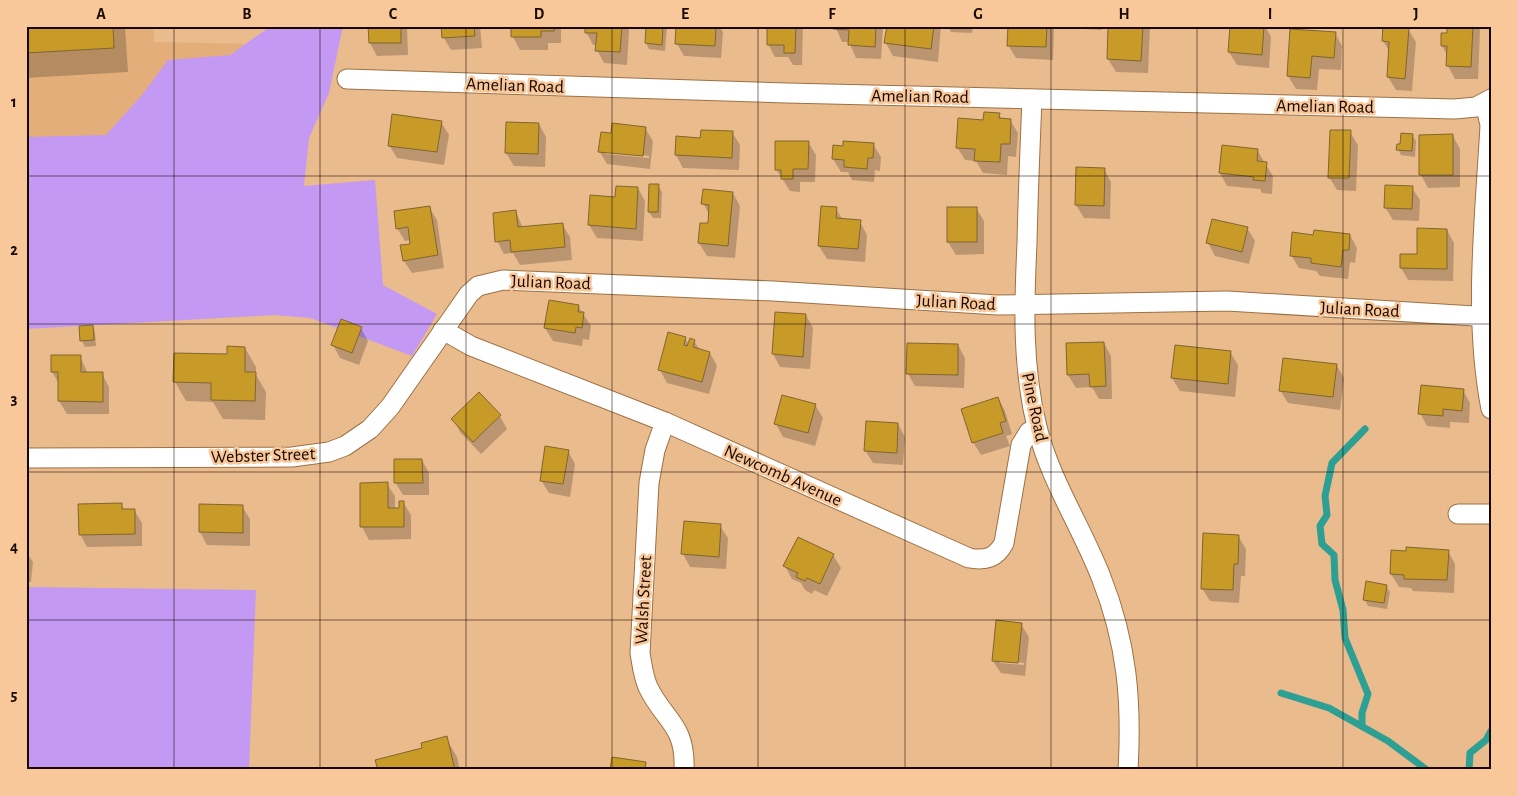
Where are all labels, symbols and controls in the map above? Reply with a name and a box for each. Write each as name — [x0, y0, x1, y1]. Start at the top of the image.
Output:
text: A — [96, 6, 106, 22]
text: B — [242, 6, 252, 22]
text: C — [389, 6, 398, 22]
text: D — [534, 6, 545, 22]
text: E — [681, 6, 689, 22]
text: F — [828, 6, 836, 22]
text: G — [973, 6, 983, 22]
text: H — [1118, 6, 1130, 22]
text: I — [1268, 6, 1272, 22]
text: J — [1413, 6, 1419, 22]
street label: Amelian Road — [466, 75, 564, 97]
street label: Amelian Road — [871, 87, 969, 107]
text: 1 — [11, 94, 17, 110]
street label: Amelian Road — [1276, 97, 1374, 117]
text: 2 — [10, 242, 18, 258]
street label: Julian Road — [511, 273, 591, 293]
street label: Julian Road — [916, 292, 996, 314]
street label: Julian Road — [1320, 299, 1400, 321]
street label: Pine Road — [1018, 371, 1050, 443]
text: 3 — [11, 391, 18, 407]
street label: Newcomb Avenue — [721, 442, 844, 510]
street label: Webster Street — [211, 445, 316, 467]
text: 4 — [10, 539, 18, 555]
street label: Walsh Street — [633, 555, 655, 645]
text: 5 — [11, 687, 18, 703]

